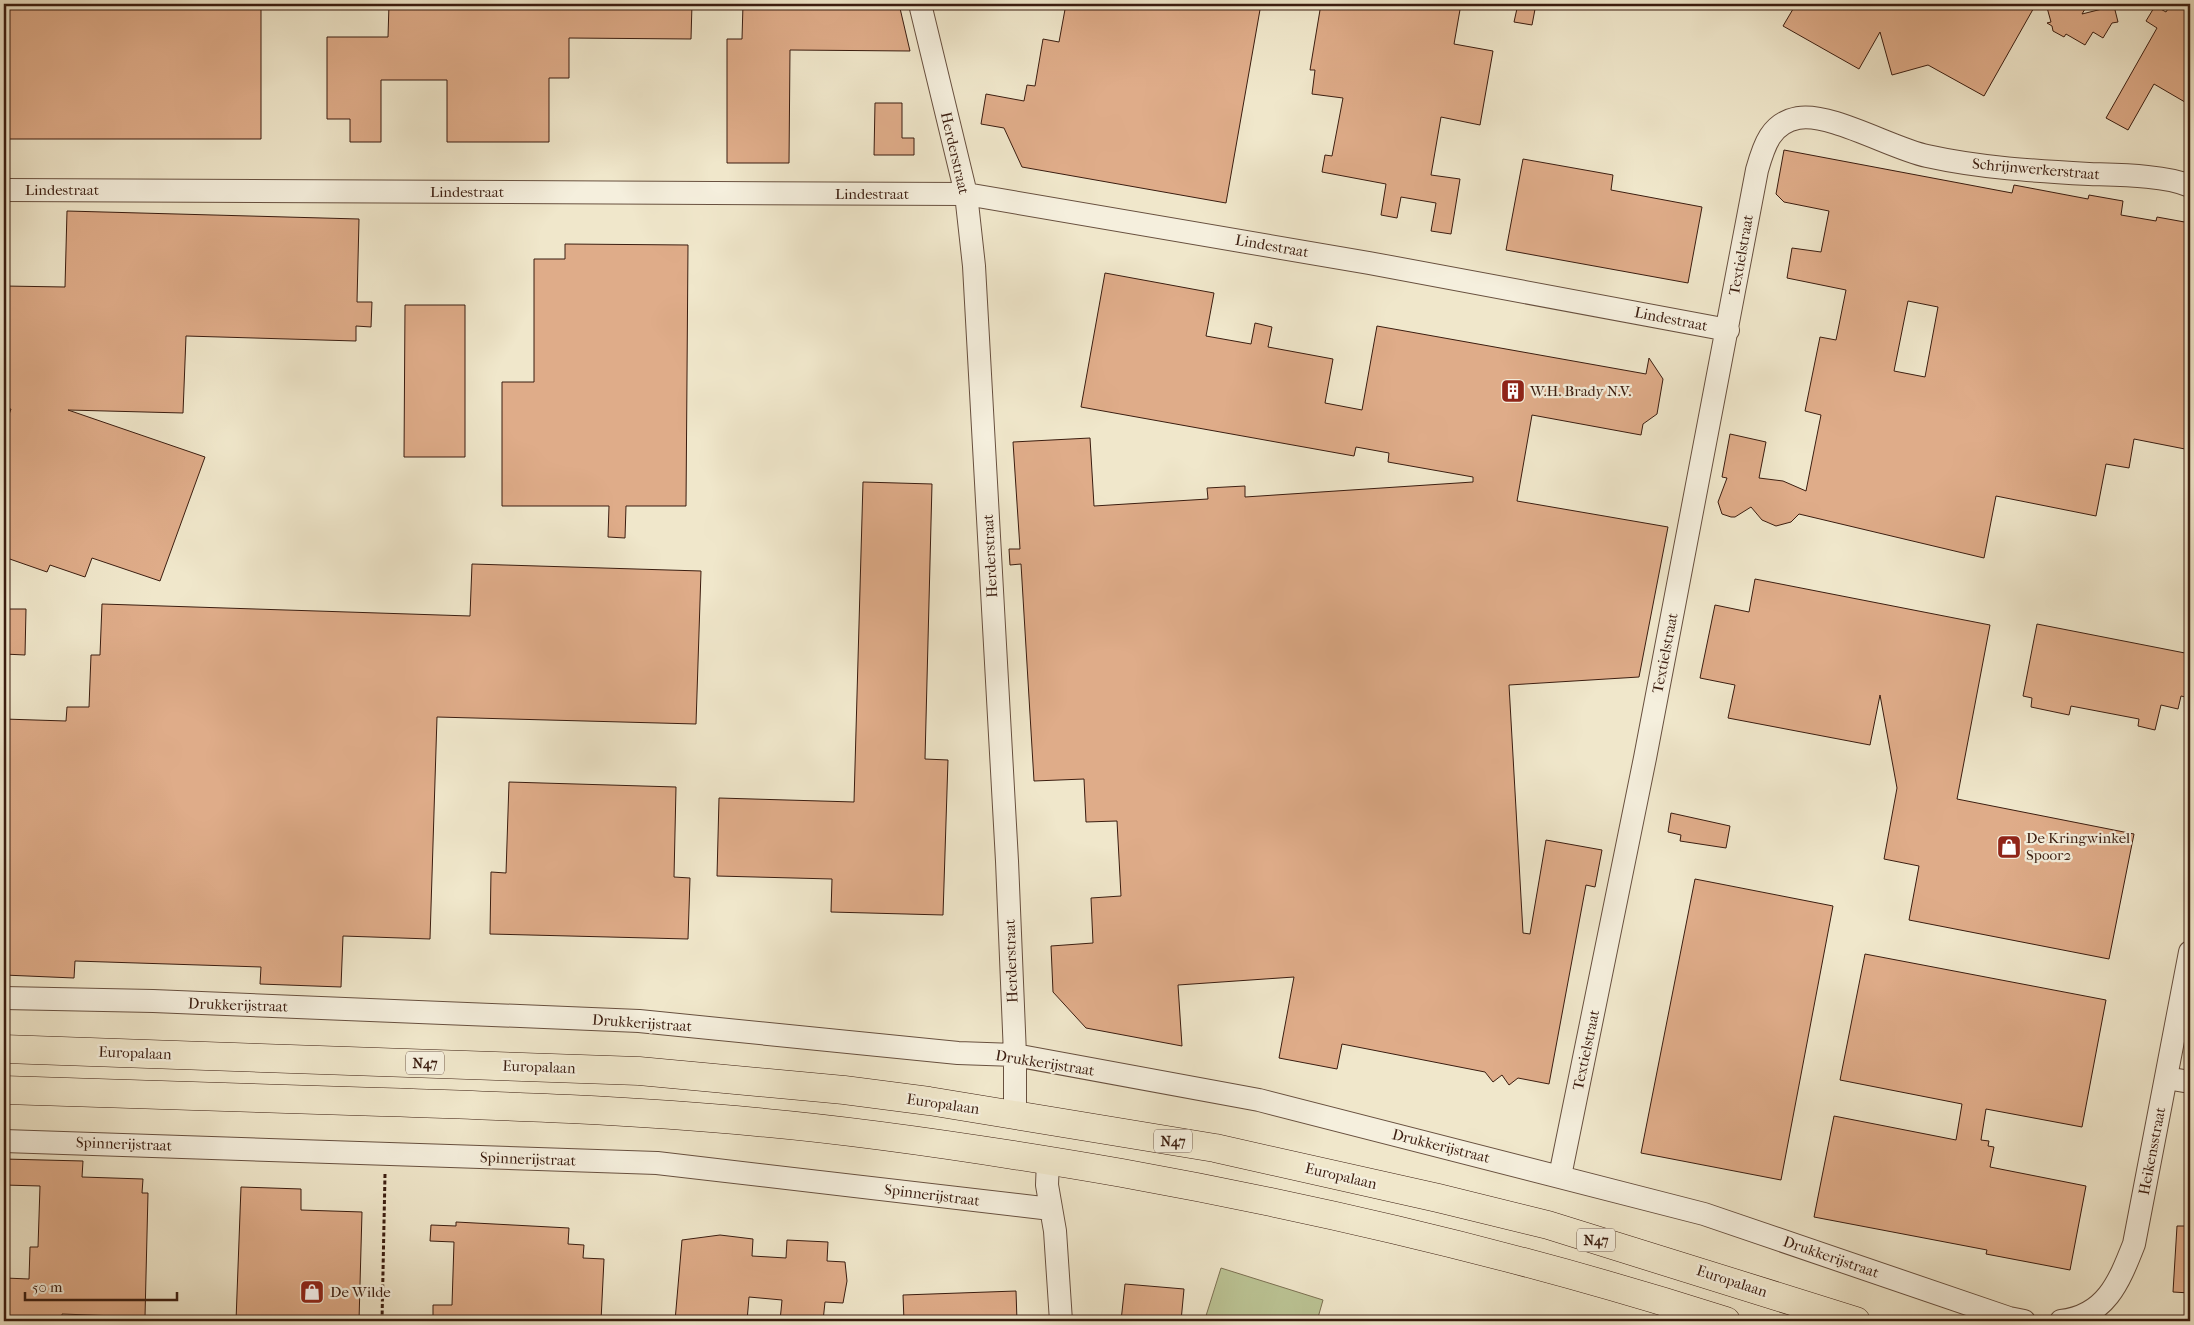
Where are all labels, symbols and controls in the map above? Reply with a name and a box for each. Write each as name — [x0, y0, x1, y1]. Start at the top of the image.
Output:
street label: Herderstraat — [937, 110, 973, 196]
street label: Schrijnwerkerstraat — [1971, 154, 2101, 184]
street label: Lindestraat — [25, 181, 100, 199]
street label: Lindestraat — [430, 183, 505, 201]
street label: Lindestraat — [835, 185, 910, 203]
street label: Textielstraat — [1725, 213, 1757, 297]
street label: Lindestraat — [1234, 231, 1311, 261]
street label: Lindestraat — [1633, 303, 1710, 335]
building icon: W.H. Brady N.V. — [1500, 378, 1526, 404]
place label: W.H. Brady N.V. — [1529, 382, 1631, 400]
street label: Herderstraat — [979, 513, 1001, 598]
street label: Textielstraat — [1648, 611, 1682, 695]
place label: De Kringwinkel Spoor2 — [2026, 829, 2130, 864]
shop icon: De Kringwinkel Spoor2 — [1996, 834, 2022, 860]
street label: Herderstraat — [1001, 918, 1021, 1003]
street label: Drukkerijstraat — [188, 994, 289, 1016]
street label: Textielstraat — [1569, 1008, 1603, 1092]
street label: Drukkerijstraat — [591, 1011, 693, 1036]
street label: Europalaan — [98, 1043, 172, 1063]
street label: Drukkerijstraat — [994, 1046, 1096, 1080]
road number: N47 — [406, 1052, 444, 1074]
street label: Europalaan — [502, 1057, 576, 1077]
street label: Europalaan — [905, 1090, 981, 1118]
street label: Heikensstraat — [2135, 1105, 2169, 1196]
street label: Drukkerijstraat — [1390, 1125, 1492, 1167]
road number: N47 — [1154, 1130, 1192, 1152]
street label: Spinnerijstraat — [76, 1133, 173, 1155]
street label: Spinnerijstraat — [480, 1148, 577, 1170]
street label: Europalaan — [1303, 1159, 1379, 1193]
street label: Spinnerijstraat — [883, 1180, 981, 1210]
road number: N47 — [1577, 1228, 1615, 1252]
street label: Drukkerijstraat — [1781, 1232, 1882, 1282]
street label: Europalaan — [1694, 1261, 1770, 1301]
scale bar — [25, 1270, 178, 1302]
text: 50 m — [32, 1278, 63, 1296]
shop icon: De Wilde — [299, 1279, 325, 1305]
place label: De Wilde — [330, 1283, 391, 1301]

